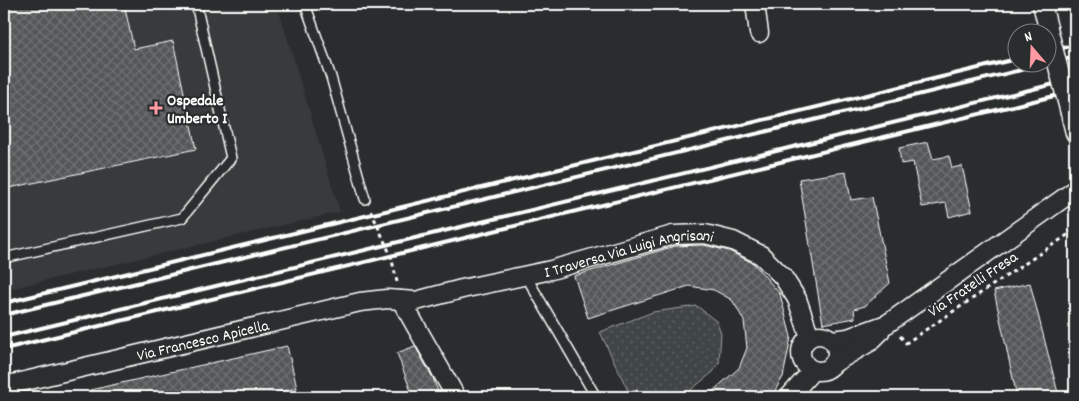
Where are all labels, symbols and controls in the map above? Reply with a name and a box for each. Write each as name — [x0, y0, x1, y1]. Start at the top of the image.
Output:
north arrow — [1006, 22, 1056, 72]
text: N — [1022, 27, 1035, 48]
place label: Ospedale Umberto I — [167, 90, 228, 131]
marker: Ospedale Umberto I — [149, 101, 163, 115]
street label: I Traversa Via Luigi Angrisani — [542, 225, 716, 285]
street label: Via Fratelli Fresa — [924, 246, 1023, 324]
street label: Via Francesco Apicella — [135, 315, 272, 368]

